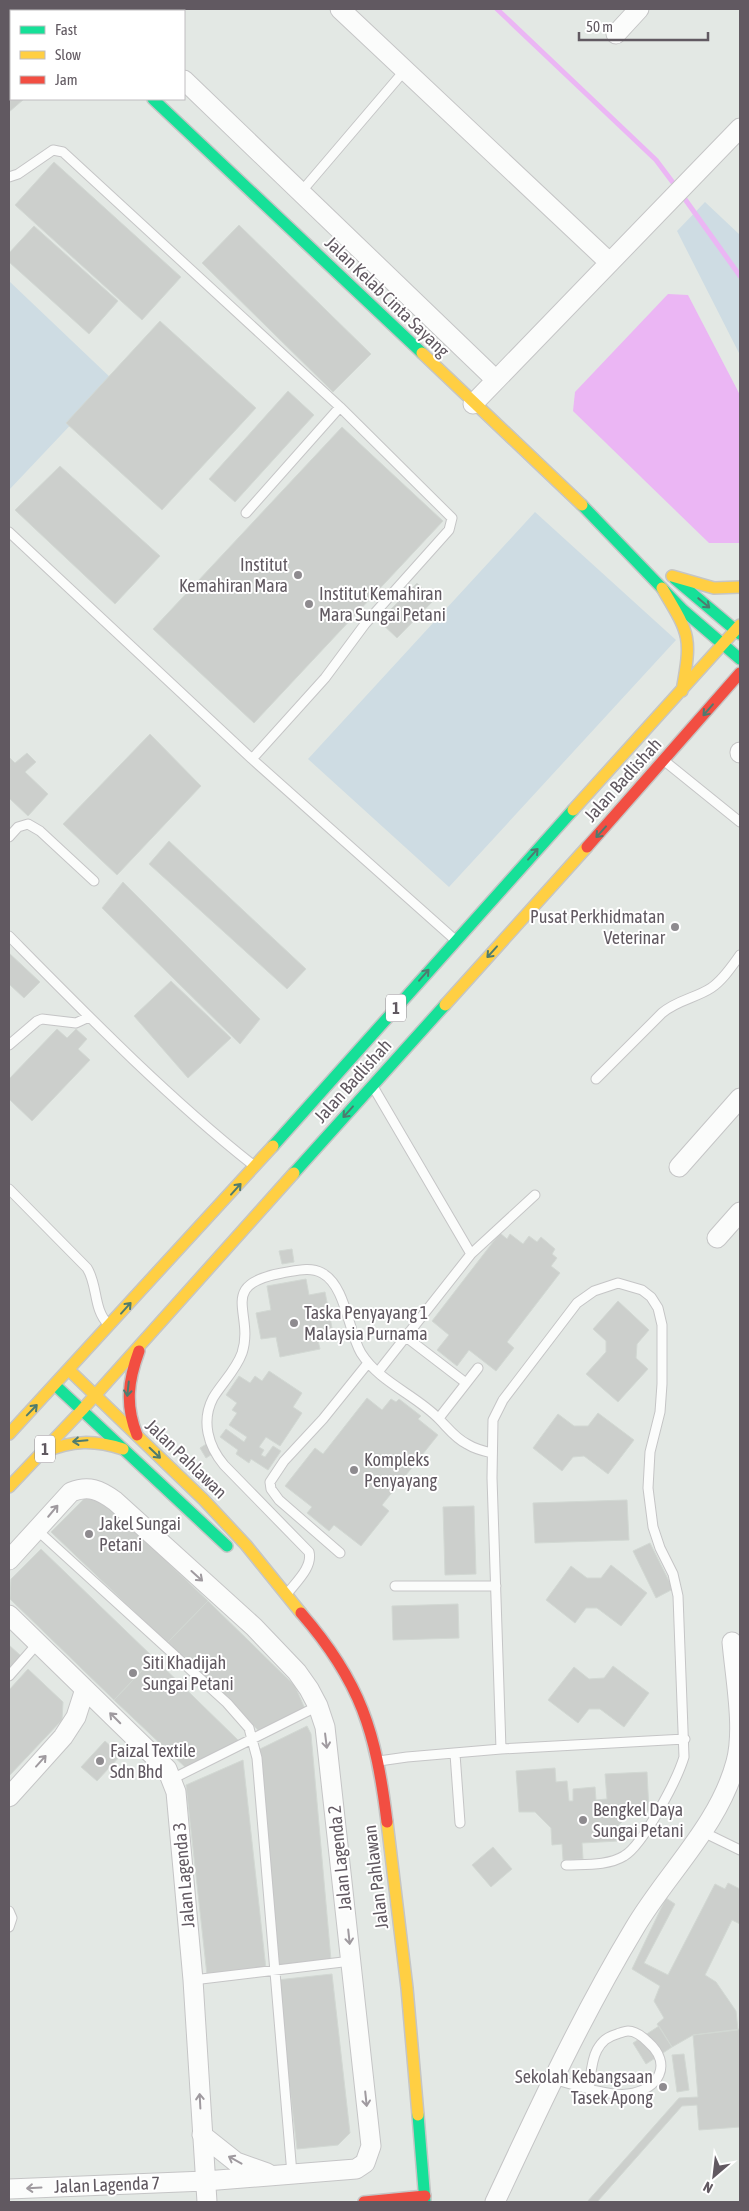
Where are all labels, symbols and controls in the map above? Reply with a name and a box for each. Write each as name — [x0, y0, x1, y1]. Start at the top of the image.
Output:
legend — [10, 10, 185, 100]
scale bar — [579, 10, 708, 42]
text: 50 m — [586, 18, 613, 35]
text: Fast — [55, 21, 77, 38]
text: Slow — [55, 46, 81, 63]
text: Jam — [55, 71, 78, 88]
street label: Jalan Kelab Cinta Sayang — [321, 232, 454, 361]
place label: Institut Kemahiran Mara — [179, 554, 288, 596]
marker: Institut Kemahiran Mara — [292, 569, 304, 581]
place label: Institut Kemahiran Mara Sungai Petani — [319, 583, 446, 625]
one-way arrow — [698, 597, 711, 609]
marker: Institut Kemahiran Mara Sungai Petani — [303, 598, 315, 610]
one-way arrow — [703, 703, 714, 716]
street label: Jalan Badlishah — [580, 734, 666, 826]
one-way arrow — [595, 825, 606, 838]
one-way arrow — [527, 848, 539, 861]
place label: Pusat Perkhidmatan Veterinar — [530, 906, 666, 948]
marker: Pusat Perkhidmatan Veterinar — [669, 921, 681, 933]
one-way arrow — [486, 946, 498, 959]
one-way arrow — [419, 969, 430, 982]
road number: 1 — [386, 994, 406, 1021]
street label: Jalan Badlishah — [310, 1035, 396, 1127]
one-way arrow — [342, 1106, 354, 1119]
one-way arrow — [230, 1182, 242, 1195]
one-way arrow — [120, 1302, 132, 1315]
place label: Taska Penyayang 1 Malaysia Purnama — [304, 1302, 428, 1344]
marker: Taska Penyayang 1 Malaysia Purnama — [288, 1317, 300, 1329]
one-way arrow — [123, 1380, 132, 1396]
one-way arrow — [26, 1403, 38, 1416]
street label: Jalan Pahlawan — [141, 1415, 231, 1503]
road number: 1 — [35, 1436, 55, 1462]
one-way arrow — [72, 1436, 88, 1446]
one-way arrow — [149, 1447, 162, 1459]
place label: Kompleks Penyayang — [364, 1449, 437, 1491]
marker: Kompleks Penyayang — [348, 1464, 360, 1476]
one-way arrow — [47, 1505, 58, 1518]
place label: Jakel Sungai Petani — [99, 1513, 181, 1555]
marker: Jakel Sungai Petani — [83, 1528, 95, 1540]
one-way arrow — [191, 1570, 204, 1582]
place label: Siti Khadijah Sungai Petani — [143, 1652, 234, 1694]
marker: Siti Khadijah Sungai Petani — [127, 1667, 139, 1679]
one-way arrow — [109, 1712, 121, 1724]
one-way arrow — [322, 1733, 332, 1749]
place label: Faizal Textile Sdn Bhd — [110, 1740, 196, 1782]
one-way arrow — [36, 1755, 47, 1768]
marker: Faizal Textile Sdn Bhd — [94, 1755, 106, 1767]
place label: Bengkel Daya Sungai Petani — [593, 1799, 684, 1841]
street label: Jalan Lagenda 2 — [324, 1804, 355, 1912]
marker: Bengkel Daya Sungai Petani — [577, 1814, 589, 1826]
street label: Jalan Lagenda 3 — [168, 1821, 199, 1929]
street label: Jalan Pahlawan — [359, 1824, 392, 1930]
one-way arrow — [344, 1929, 354, 1945]
place label: Sekolah Kebangsaan Tasek Apong — [515, 2066, 653, 2108]
marker: Sekolah Kebangsaan Tasek Apong — [657, 2081, 669, 2093]
one-way arrow — [361, 2091, 371, 2107]
one-way arrow — [195, 2094, 204, 2110]
north arrow — [689, 2151, 739, 2201]
one-way arrow — [227, 2155, 242, 2165]
street label: Jalan Lagenda 7 — [54, 2172, 160, 2197]
text: N — [700, 2178, 715, 2196]
one-way arrow — [27, 2183, 43, 2192]

